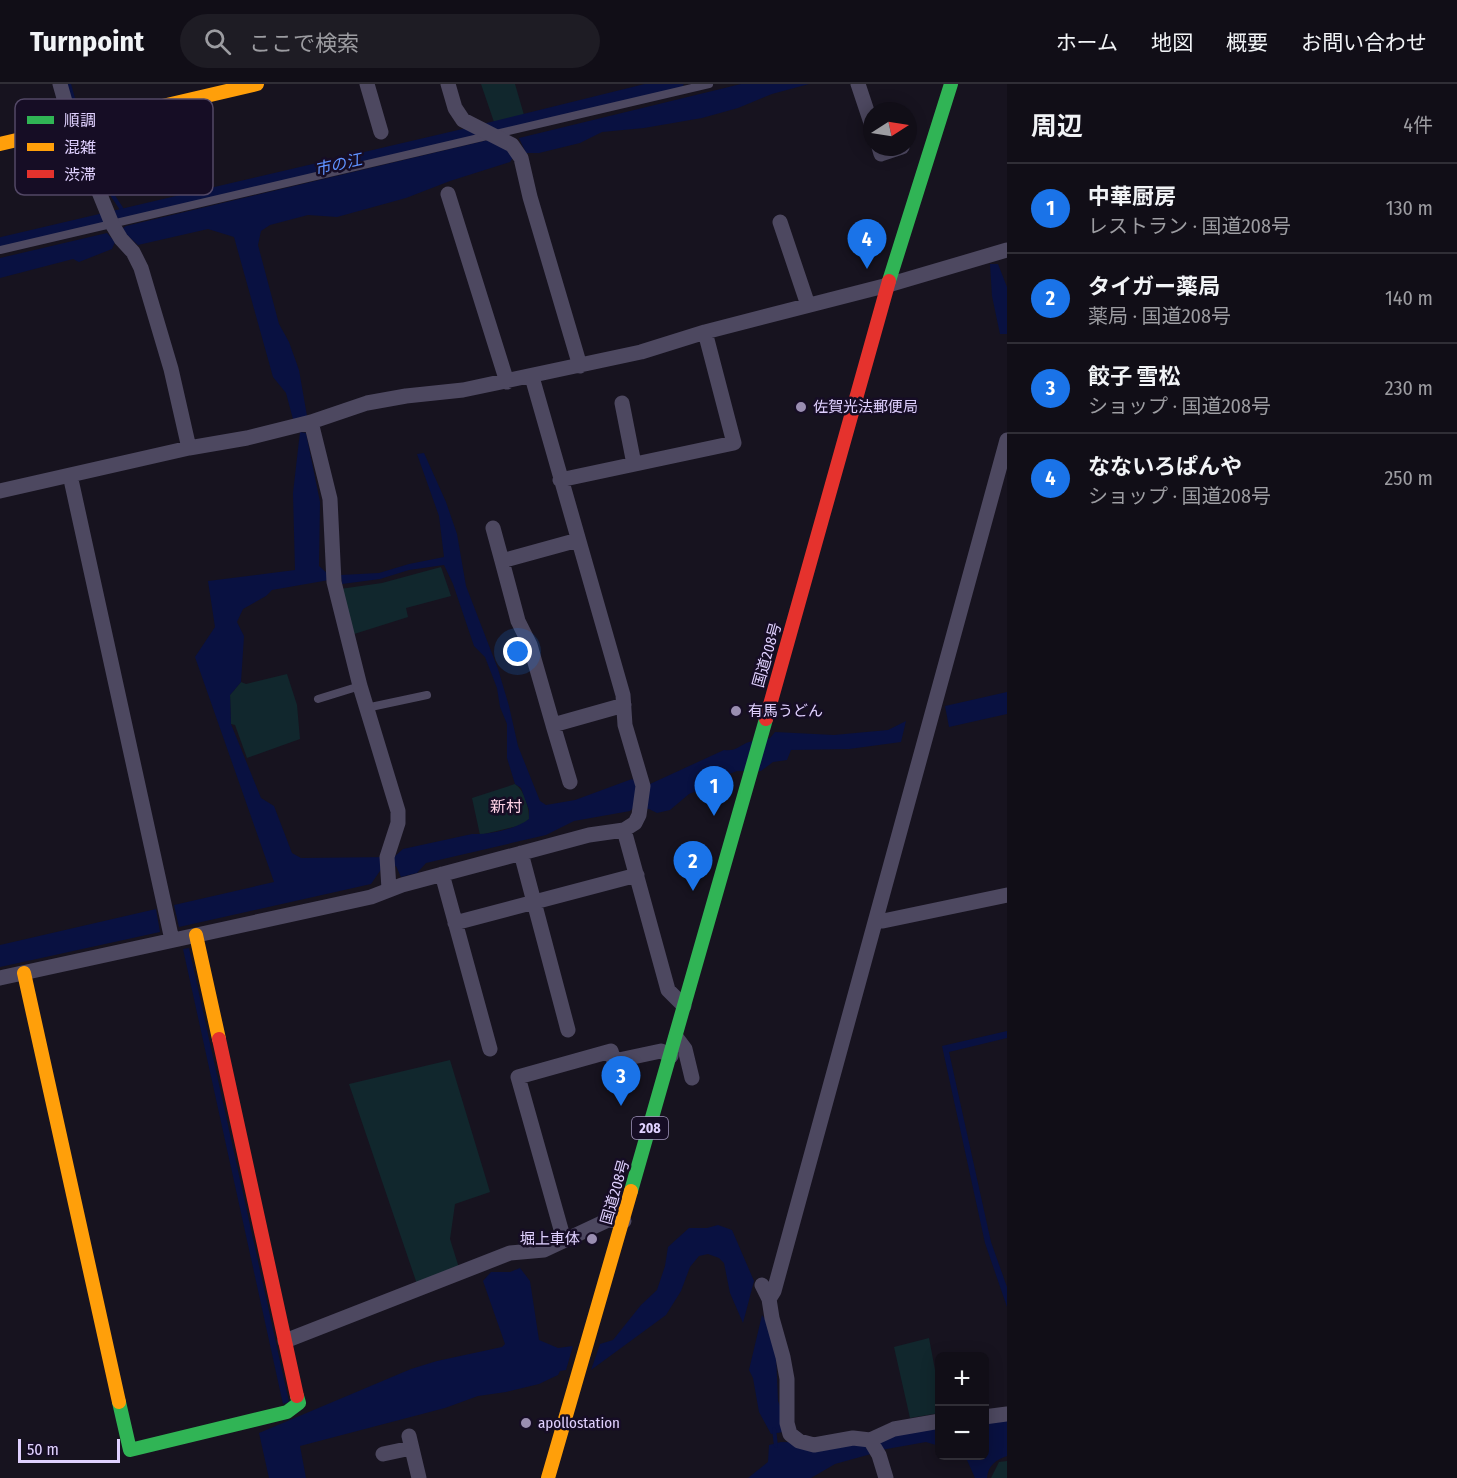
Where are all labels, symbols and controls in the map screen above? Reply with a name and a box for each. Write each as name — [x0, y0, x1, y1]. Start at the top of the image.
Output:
search box — [180, 14, 600, 68]
text: Turnpoint — [30, 25, 144, 58]
icon: search — [201, 25, 234, 58]
text: ここで検索 — [249, 30, 359, 57]
text: ホーム — [1056, 30, 1118, 56]
text: 地図 — [1151, 30, 1193, 56]
text: 概要 — [1226, 30, 1268, 56]
text: お問い合わせ — [1301, 30, 1427, 56]
legend — [15, 99, 213, 195]
north arrow — [863, 102, 917, 156]
text: 順調 — [64, 111, 96, 130]
text: 周辺 — [1031, 111, 1083, 142]
text: 4件 — [1403, 113, 1433, 137]
text: 混雑 — [64, 138, 96, 157]
water label: 市の江 — [313, 149, 366, 179]
text: 渋滞 — [64, 165, 96, 184]
text: 中華厨房 — [1088, 183, 1176, 210]
text: 1 — [1046, 196, 1055, 220]
text: 130 m — [1386, 196, 1433, 220]
text: レストラン · 国道208号 — [1088, 214, 1291, 238]
pin: 4 — [848, 220, 886, 269]
text: タイガー薬局 — [1088, 273, 1220, 300]
text: 2 — [1046, 286, 1055, 310]
text: 140 m — [1385, 286, 1433, 310]
text: 薬局 · 国道208号 — [1088, 304, 1231, 328]
text: 餃子 雪松 — [1088, 363, 1181, 390]
text: 3 — [1046, 376, 1055, 400]
text: 230 m — [1385, 376, 1433, 400]
text: ショップ · 国道208号 — [1088, 394, 1271, 418]
place label: 佐賀光法郵便局 — [813, 398, 918, 416]
marker: 佐賀光法郵便局 — [794, 400, 808, 414]
text: なないろぱんや — [1088, 453, 1242, 480]
text: 4 — [1045, 466, 1056, 490]
text: 250 m — [1385, 466, 1433, 490]
text: ショップ · 国道208号 — [1088, 484, 1271, 508]
street label: 国道208号 — [749, 620, 785, 690]
your location — [503, 637, 532, 666]
place label: 有馬うどん — [748, 702, 823, 720]
marker: 有馬うどん — [729, 704, 743, 718]
pin: 1 — [694, 766, 734, 816]
district label: 新村 — [490, 797, 522, 816]
pin: 2 — [674, 842, 712, 891]
pin: 3 — [602, 1056, 640, 1106]
road number: 208 — [632, 1117, 668, 1139]
street label: 国道208号 — [597, 1157, 633, 1227]
place label: 堀上車体 — [520, 1230, 580, 1248]
marker: 堀上車体 — [585, 1232, 599, 1246]
map controls — [935, 1352, 989, 1460]
button: + — [935, 1352, 989, 1406]
button: − — [935, 1406, 989, 1460]
place label: apollostation — [538, 1414, 620, 1432]
marker: apollostation — [519, 1416, 533, 1430]
scale bar — [18, 1436, 120, 1464]
text: 50 m — [27, 1440, 59, 1459]

